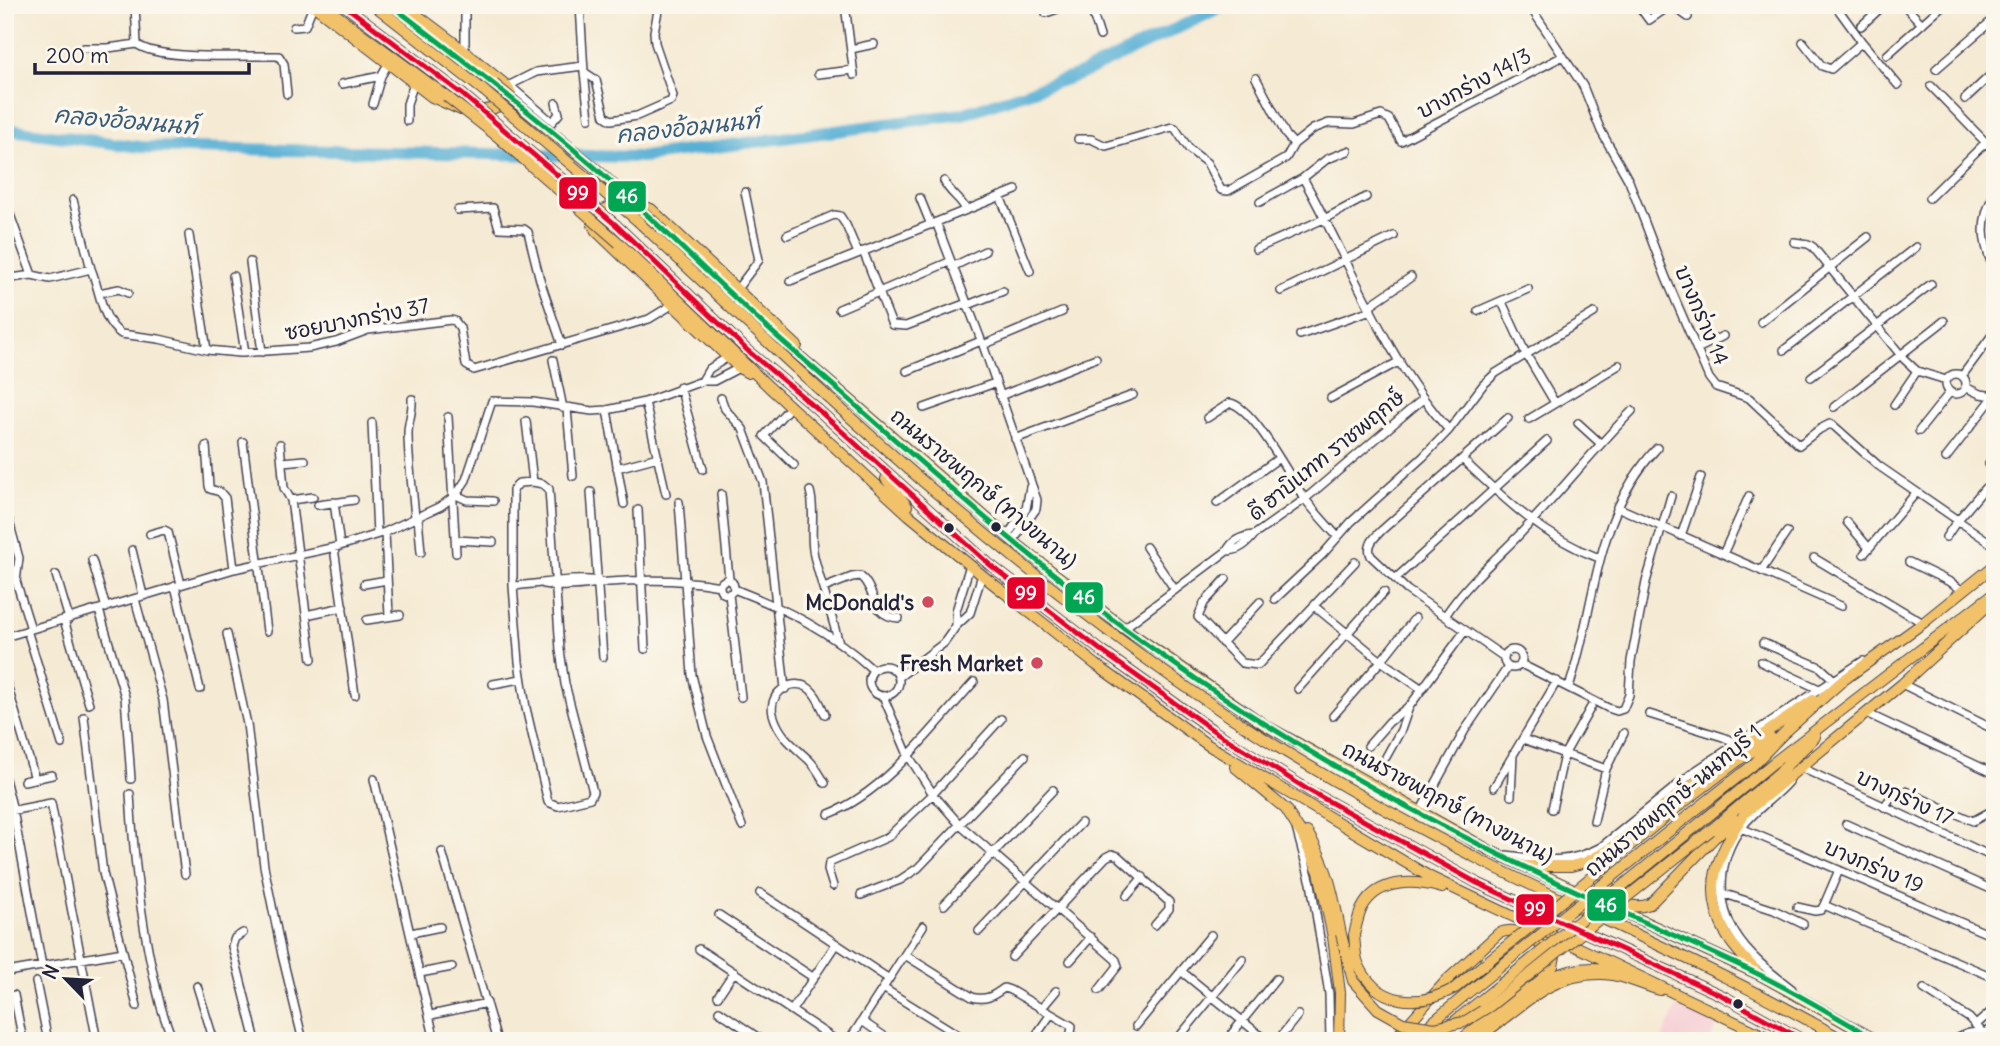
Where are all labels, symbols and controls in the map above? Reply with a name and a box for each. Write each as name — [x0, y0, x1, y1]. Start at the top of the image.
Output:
scale bar — [35, 32, 248, 76]
text: 200 m — [46, 42, 109, 69]
street label: บางกร่าง 14/3 — [1412, 42, 1536, 124]
water label: คลองอ้อมนนท์ — [53, 99, 204, 141]
water label: คลองอ้อมนนท์ — [615, 105, 766, 149]
line badge: 99 — [558, 176, 598, 210]
line badge: 46 — [607, 180, 647, 213]
text: 99 — [567, 181, 589, 205]
text: 46 — [616, 184, 638, 208]
street label: บางกร่าง 14 — [1669, 261, 1735, 369]
street label: ซอยบางกร่าง 37 — [283, 292, 431, 346]
street label: ดี ฮาบิแทท ราชพฤกษ์ — [1242, 383, 1411, 527]
street label: ถนนราชพฤกษ์ (ทางขนาน) — [885, 402, 1083, 575]
unlabelled marker — [989, 520, 1003, 534]
unlabelled marker — [942, 521, 956, 535]
line badge: 99 — [1006, 576, 1046, 610]
text: 99 — [1015, 581, 1037, 605]
line badge: 46 — [1064, 581, 1104, 614]
text: 46 — [1073, 585, 1095, 609]
place label: McDonald's — [805, 589, 914, 616]
marker: McDonald's — [920, 594, 936, 610]
place label: Fresh Market — [900, 650, 1024, 677]
marker: Fresh Market — [1029, 655, 1045, 671]
street label: ถนนราชพฤกษ์-นนทบุรี 1 — [1579, 718, 1769, 884]
street label: ถนนราชพฤกษ์ (ทางขนาน) — [1337, 735, 1558, 870]
street label: บางกร่าง 17 — [1852, 763, 1958, 831]
street label: บางกร่าง 19 — [1820, 833, 1928, 899]
line badge: 46 — [1586, 888, 1627, 922]
line badge: 99 — [1515, 893, 1555, 926]
text: 46 — [1595, 893, 1617, 917]
text: 99 — [1524, 897, 1546, 921]
north arrow — [32, 944, 102, 1014]
text: N — [37, 961, 64, 983]
unlabelled marker — [1731, 997, 1745, 1011]

